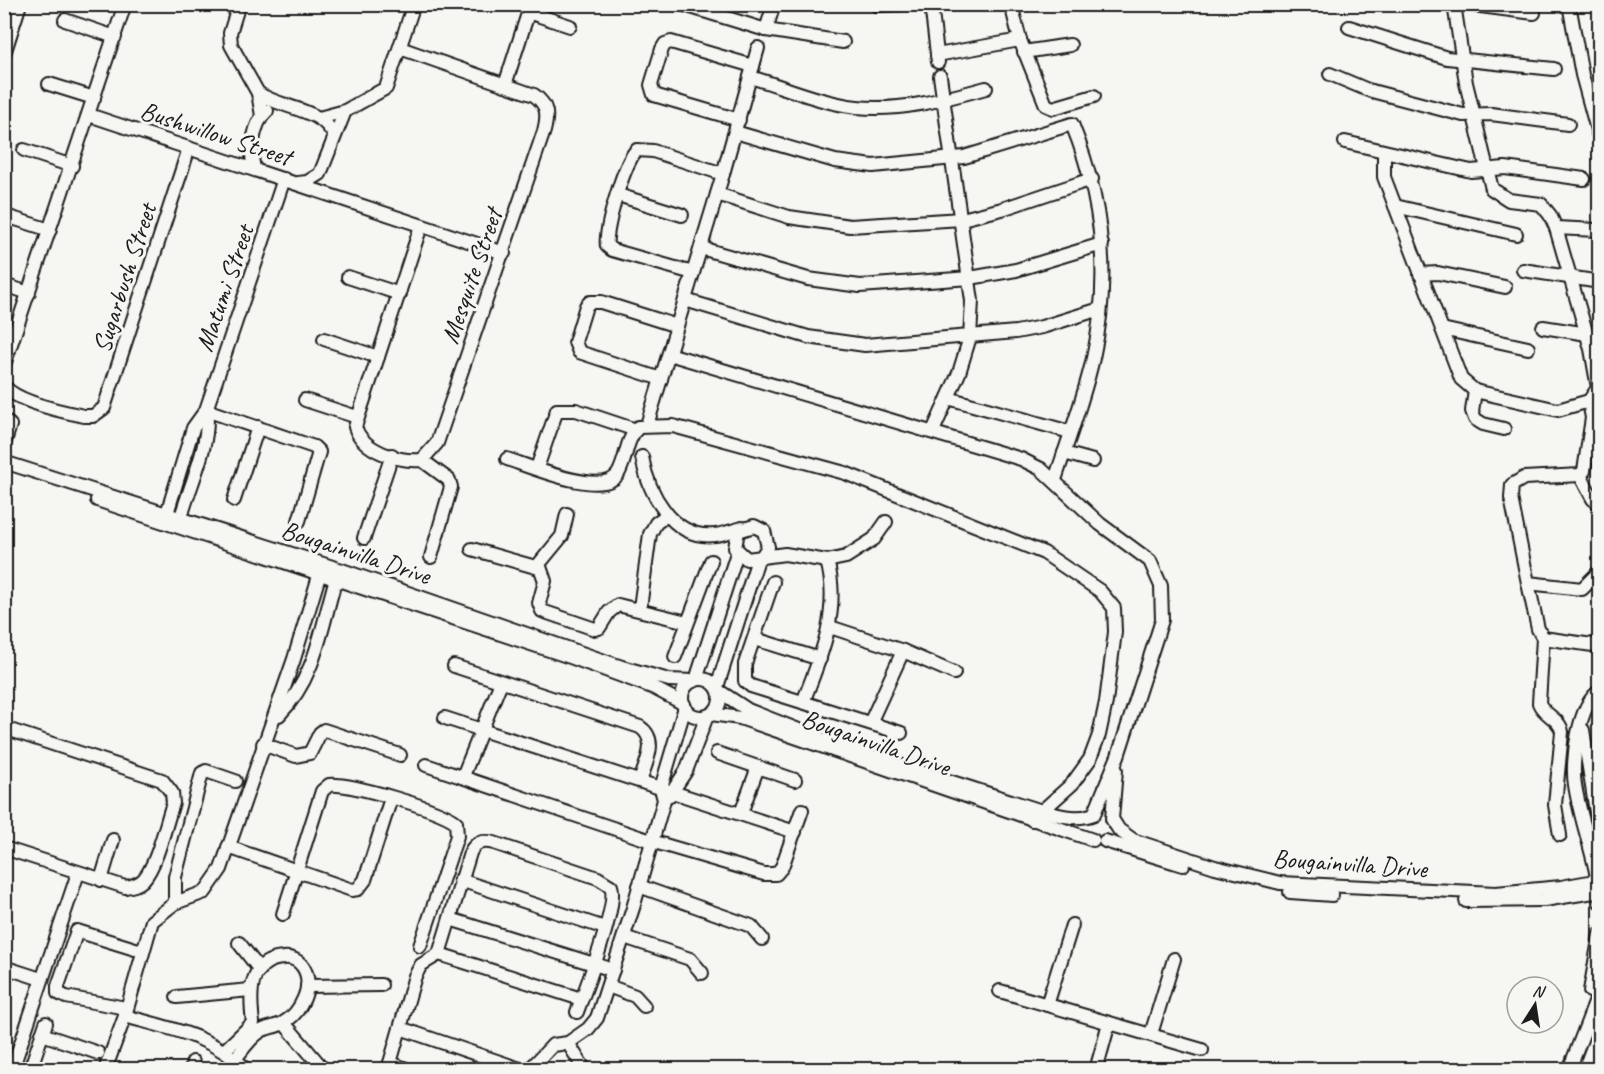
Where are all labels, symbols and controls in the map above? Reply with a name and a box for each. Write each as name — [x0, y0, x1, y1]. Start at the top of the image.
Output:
street label: Bushwillow Street — [136, 94, 299, 174]
street label: Sugarbush Street — [85, 197, 165, 357]
street label: Mesquite Street — [433, 201, 511, 348]
street label: Matumi Street — [187, 218, 262, 356]
street label: Bougainvilla Drive — [277, 513, 436, 593]
street label: Bougainvilla Drive — [797, 702, 956, 784]
street label: Bougainvilla Drive — [1272, 842, 1430, 885]
north arrow — [1505, 975, 1565, 1035]
text: N — [1531, 980, 1548, 1003]

